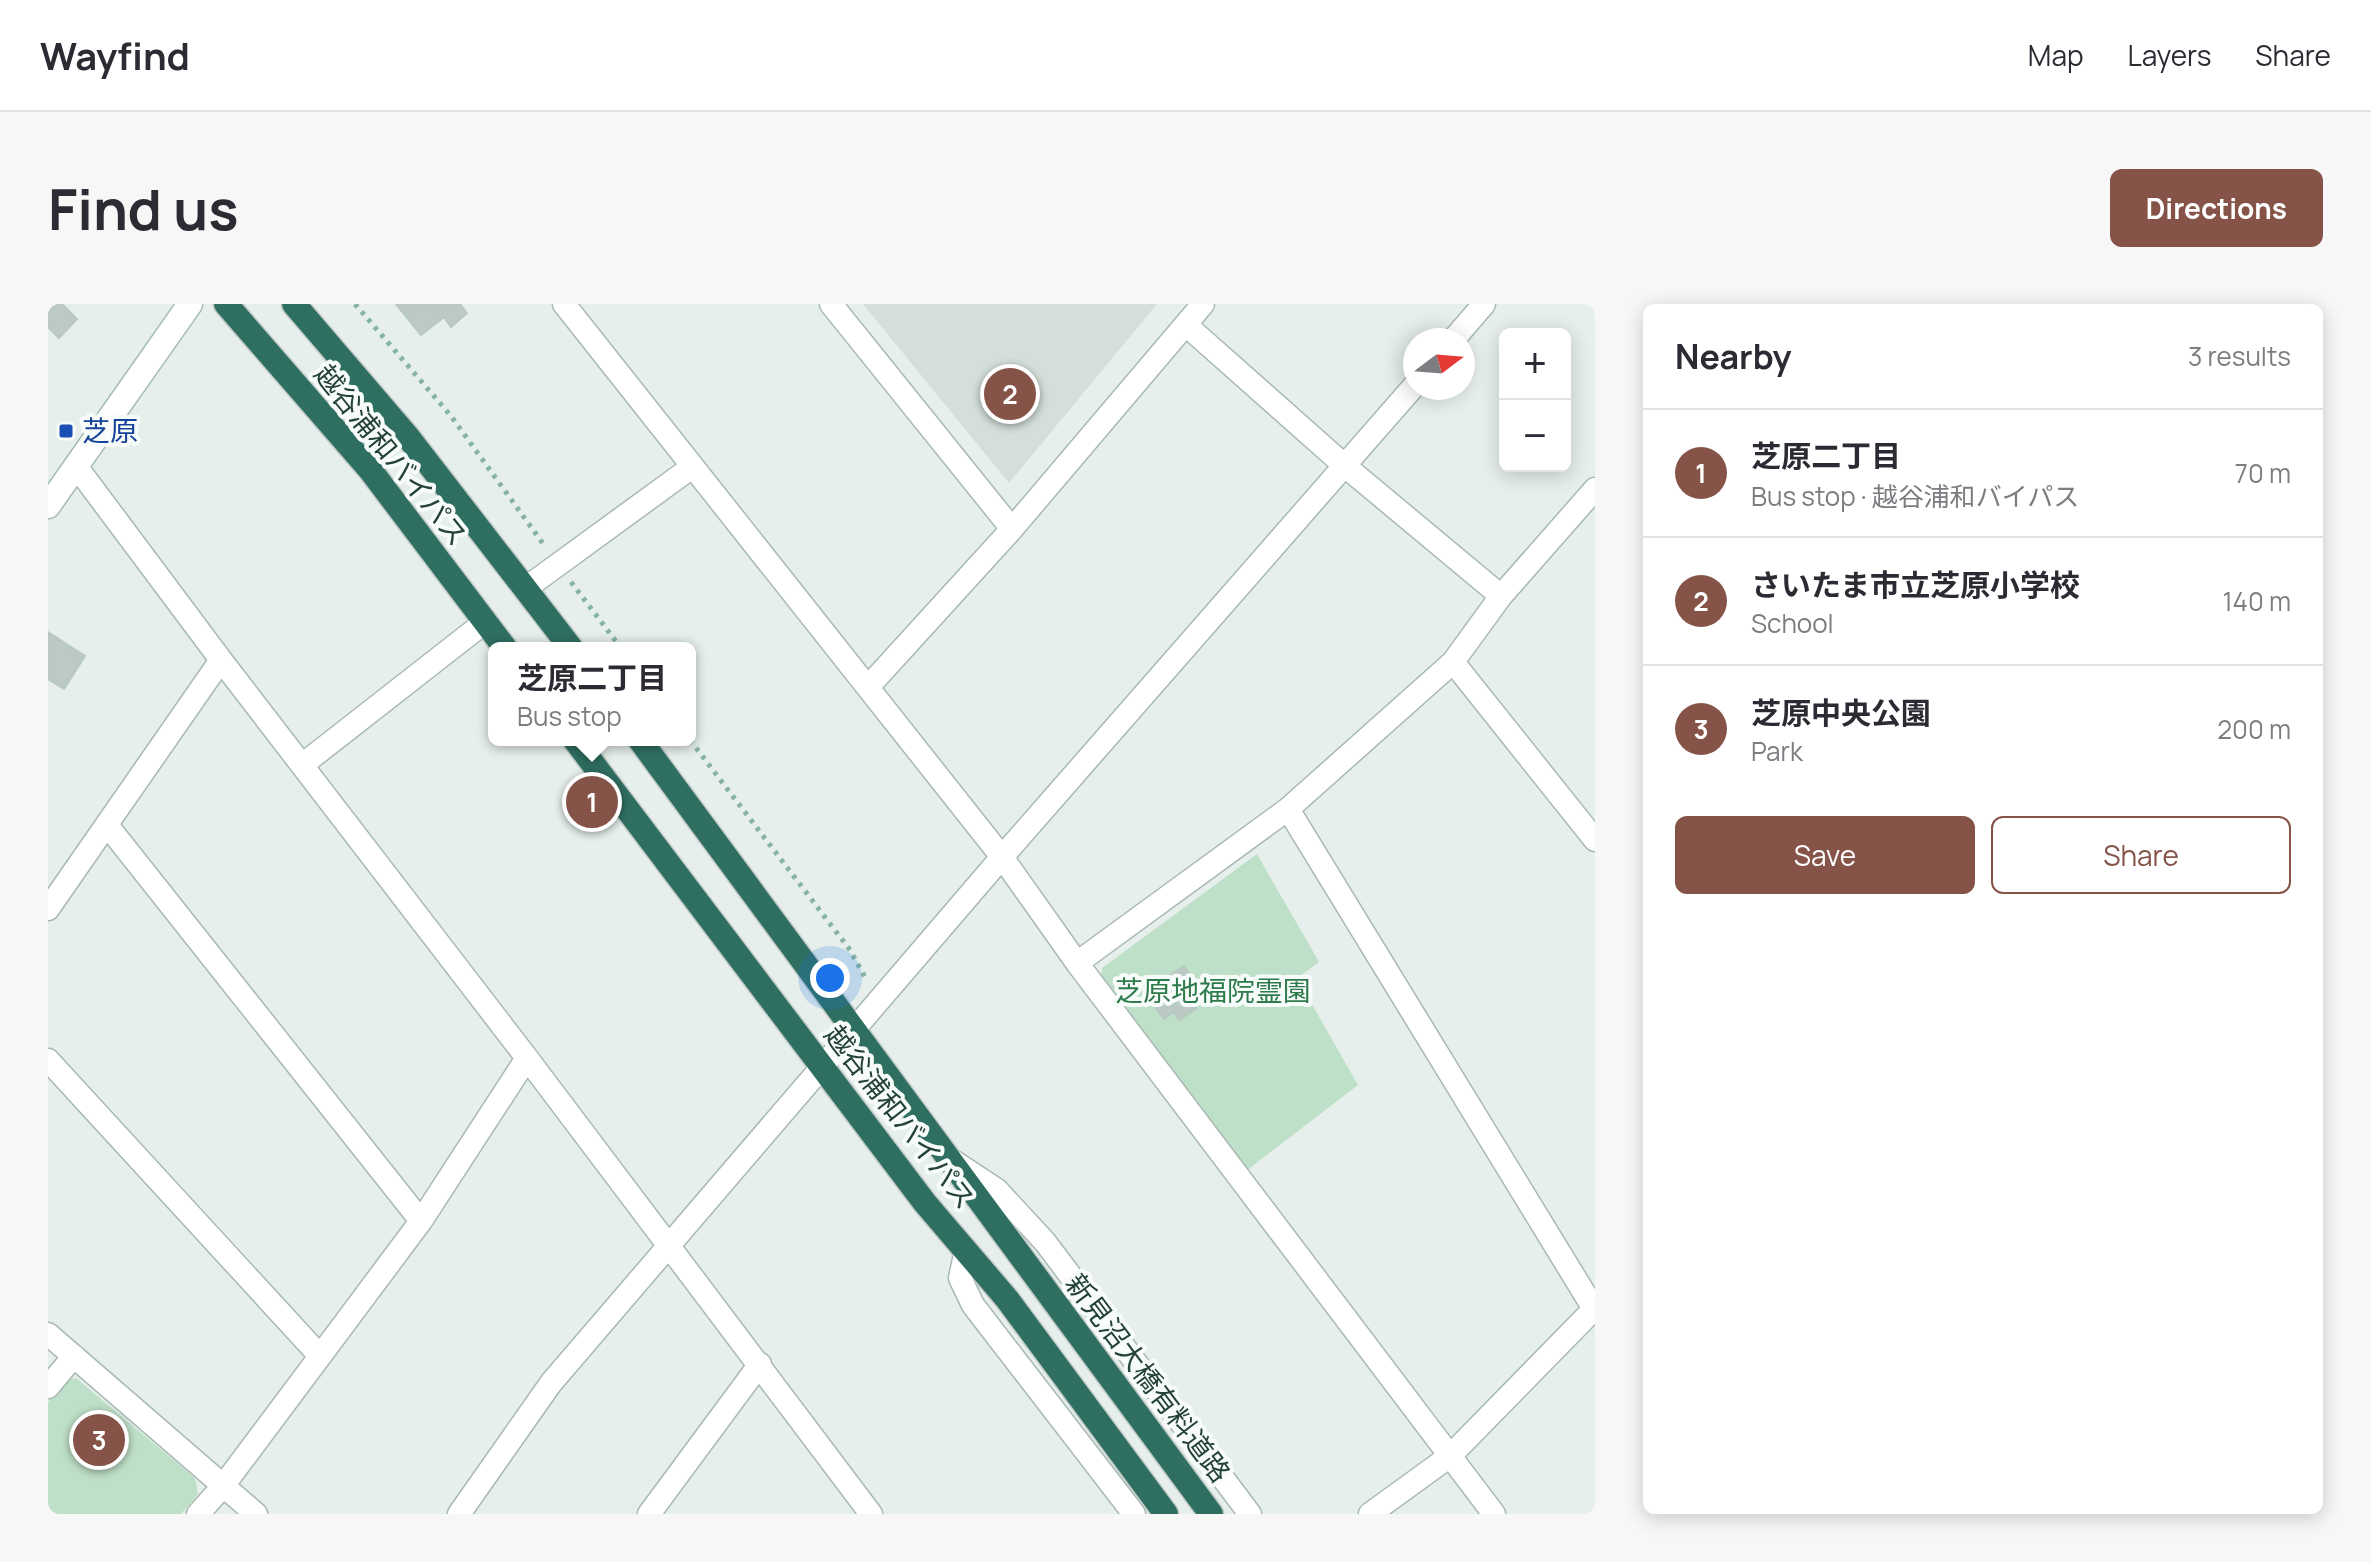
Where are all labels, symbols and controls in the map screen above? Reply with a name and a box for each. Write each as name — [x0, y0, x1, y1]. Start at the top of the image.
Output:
text: Wayfind — [40, 29, 190, 81]
text: Map — [2028, 36, 2084, 74]
text: Layers — [2128, 36, 2211, 74]
text: Share — [2255, 36, 2331, 74]
button: Directions — [2110, 169, 2323, 247]
text: Find us — [48, 170, 239, 247]
north arrow — [1403, 328, 1475, 400]
map controls — [1499, 328, 1571, 472]
button: + — [1499, 328, 1571, 400]
text: Nearby — [1675, 333, 1791, 379]
text: 3 results — [2188, 338, 2291, 374]
street label: 越谷浦和バイパス — [307, 356, 477, 553]
pin: 2 — [984, 364, 1036, 424]
button: − — [1499, 400, 1571, 472]
place label: 芝原 — [82, 411, 138, 449]
marker: 芝原 — [57, 422, 75, 440]
text: 芝原二丁目 — [1751, 435, 1901, 476]
text: 1 — [1695, 455, 1707, 491]
text: 70 m — [2235, 455, 2291, 491]
text: Bus stop · 越谷浦和バイパス — [1751, 478, 2079, 514]
text: さいたま市立芝原小学校 — [1751, 564, 2080, 605]
text: 2 — [1693, 583, 1709, 619]
text: 140 m — [2222, 583, 2291, 619]
text: School — [1751, 605, 1834, 641]
popup — [488, 642, 696, 746]
text: 芝原二丁目 — [517, 657, 667, 698]
text: 芝原中央公園 — [1751, 692, 1931, 733]
text: Bus stop — [517, 698, 622, 734]
text: 3 — [1693, 711, 1709, 747]
text: 200 m — [2217, 711, 2291, 747]
text: Park — [1751, 733, 1803, 769]
pin: 1 — [566, 772, 618, 832]
button: Save — [1675, 816, 1975, 894]
button: Share — [1991, 816, 2291, 894]
your location — [810, 958, 850, 998]
park label: 芝原地福院霊園 — [1115, 971, 1311, 1009]
street label: 越谷浦和バイパス — [817, 1017, 985, 1216]
street label: 新見沼大橋有料道路 — [1058, 1265, 1240, 1489]
pin: 3 — [73, 1410, 125, 1470]

